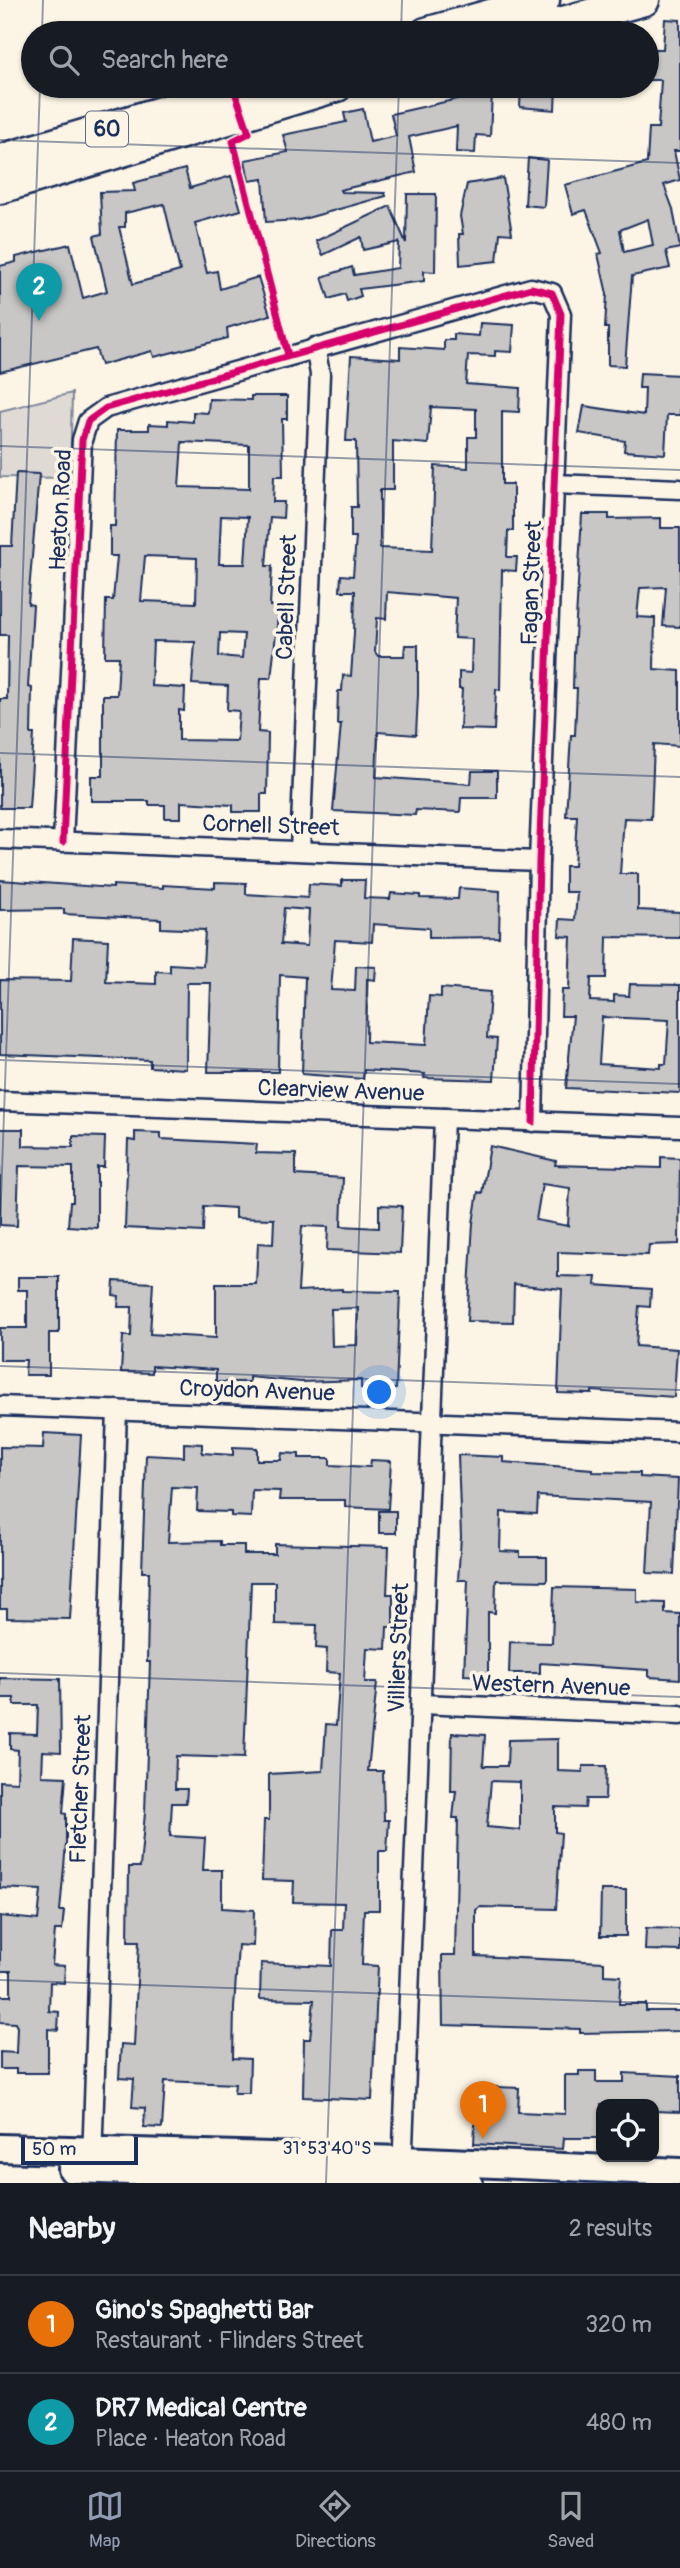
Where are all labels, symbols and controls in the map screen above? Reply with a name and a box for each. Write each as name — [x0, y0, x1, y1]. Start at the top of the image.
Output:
search box — [21, 21, 659, 98]
icon: search — [45, 41, 83, 79]
text: Search here — [101, 44, 228, 76]
road number: 60 — [86, 111, 128, 146]
pin: 2 — [16, 263, 62, 321]
street label: Heaton Road — [43, 448, 78, 572]
street label: Fagan Street — [515, 519, 548, 646]
street label: Cabell Street — [270, 533, 303, 660]
street label: Cornell Street — [202, 809, 341, 842]
street label: Clearview Avenue — [257, 1073, 426, 1108]
street label: Croydon Avenue — [179, 1373, 336, 1408]
your location — [362, 1375, 396, 1409]
street label: Villiers Street — [382, 1582, 415, 1714]
street label: Western Avenue — [471, 1668, 631, 1703]
street label: Fletcher Street — [63, 1713, 98, 1864]
pin: 1 — [460, 2081, 506, 2139]
map controls — [596, 2099, 659, 2162]
button: locate — [596, 2099, 659, 2162]
scale bar — [21, 2134, 138, 2166]
text: 50 m — [32, 2137, 76, 2161]
text: 31°53'40"S — [283, 2137, 371, 2160]
text: Nearby — [28, 2210, 115, 2247]
text: 2 results — [569, 2214, 652, 2243]
text: Gino's Spaghetti Bar — [95, 2294, 313, 2326]
text: 1 — [47, 2310, 56, 2339]
text: 320 m — [585, 2310, 652, 2339]
text: Restaurant · Flinders Street — [95, 2326, 364, 2355]
text: DR7 Medical Centre — [95, 2392, 307, 2424]
text: 2 — [45, 2408, 57, 2437]
text: 480 m — [586, 2408, 652, 2437]
text: Place · Heaton Road — [95, 2424, 286, 2453]
tab: Map — [86, 2487, 124, 2553]
tab: Directions — [295, 2487, 376, 2553]
tab: Saved — [547, 2487, 594, 2553]

